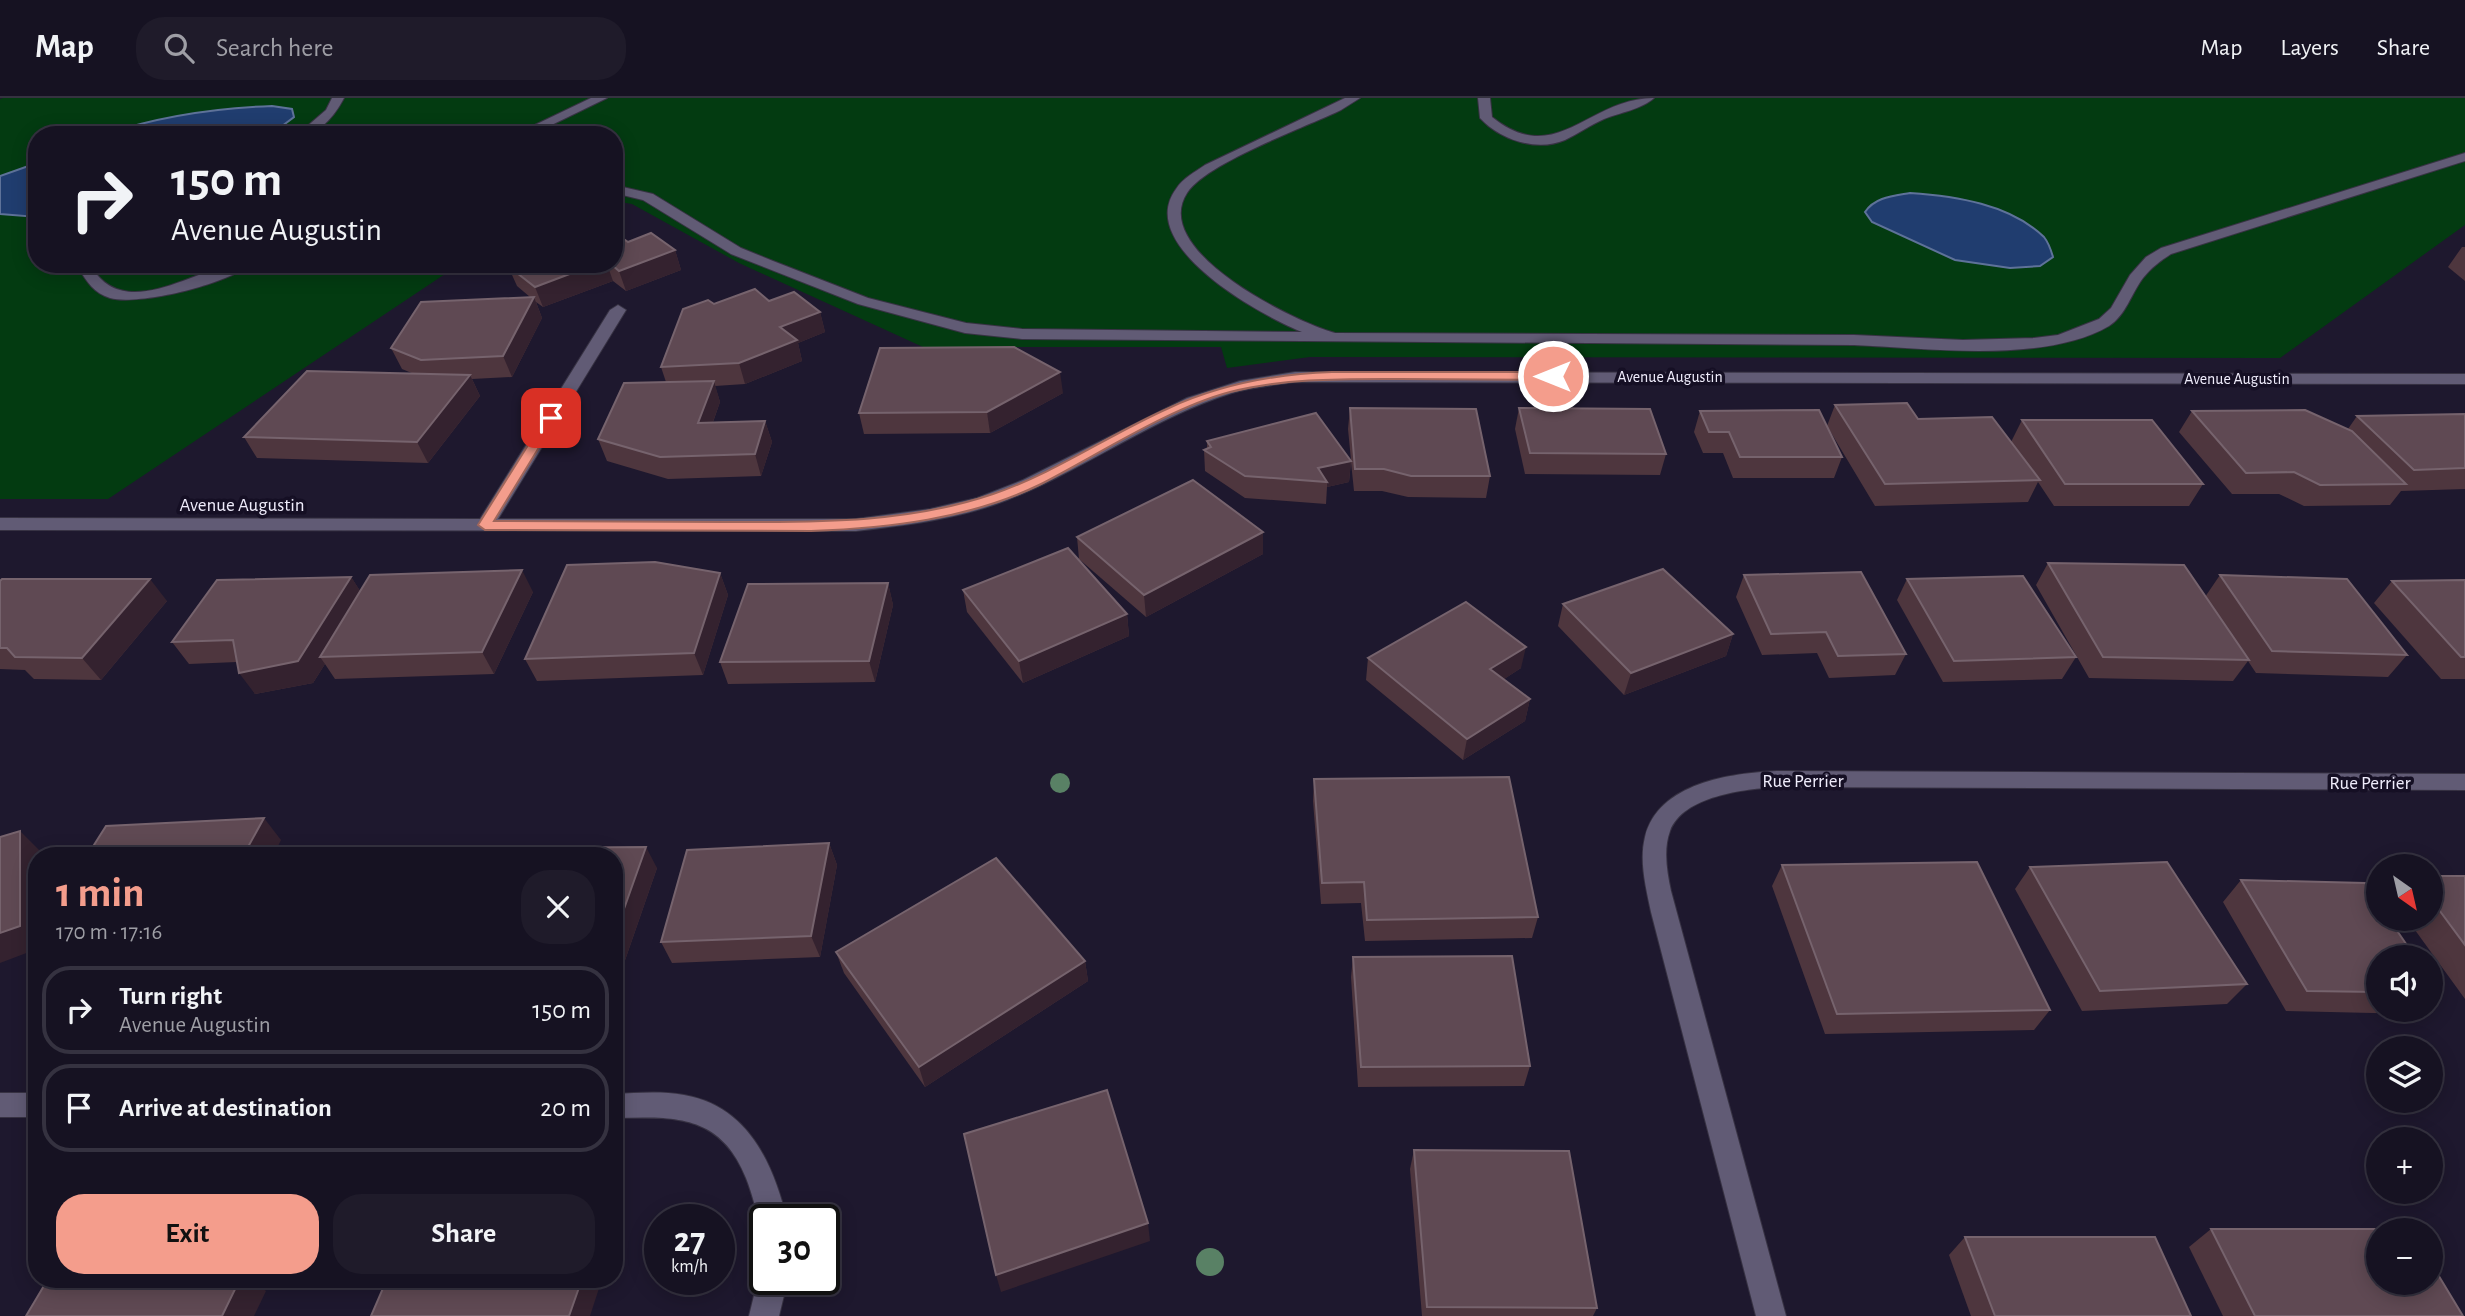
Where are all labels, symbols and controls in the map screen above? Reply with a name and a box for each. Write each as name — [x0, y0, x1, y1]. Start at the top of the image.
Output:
search box — [136, 17, 626, 80]
icon: search — [160, 29, 198, 67]
text: Map — [35, 31, 94, 64]
text: Search here — [216, 35, 334, 61]
text: Map — [2200, 36, 2242, 60]
text: Layers — [2280, 36, 2339, 60]
text: Share — [2377, 36, 2430, 60]
icon: right — [56, 154, 147, 245]
text: 150 m — [171, 156, 282, 205]
text: Avenue Augustin — [171, 214, 382, 246]
position arrow — [1516, 339, 1590, 413]
street label: Avenue Augustin — [1617, 369, 1723, 385]
street label: Avenue Augustin — [2184, 371, 2290, 387]
pin — [521, 388, 581, 448]
icon: arrive — [532, 399, 570, 437]
street label: Avenue Augustin — [179, 496, 305, 515]
street label: Rue Perrier — [1762, 772, 1844, 791]
street label: Rue Perrier — [2329, 774, 2411, 793]
north arrow — [2366, 854, 2443, 931]
map controls — [2366, 854, 2443, 1295]
button: close — [521, 870, 595, 944]
text: 1 min — [56, 872, 145, 914]
text: 170 m · 17:16 — [56, 921, 162, 944]
button: sound — [2366, 945, 2443, 1022]
text: Turn right — [119, 983, 222, 1009]
icon: right — [60, 991, 98, 1029]
text: 150 m — [532, 997, 591, 1023]
text: Avenue Augustin — [119, 1014, 271, 1037]
button: layers — [2366, 1036, 2443, 1113]
icon: arrive — [60, 1089, 98, 1127]
text: Arrive at destination — [119, 1095, 332, 1121]
text: 20 m — [540, 1095, 591, 1121]
button: + — [2366, 1127, 2443, 1204]
button: Exit — [56, 1194, 319, 1274]
button: Share — [333, 1194, 595, 1274]
speed limit sign: 30 — [749, 1204, 840, 1295]
button: − — [2366, 1218, 2443, 1295]
text: 27 — [674, 1223, 705, 1258]
text: km/h — [671, 1258, 708, 1276]

